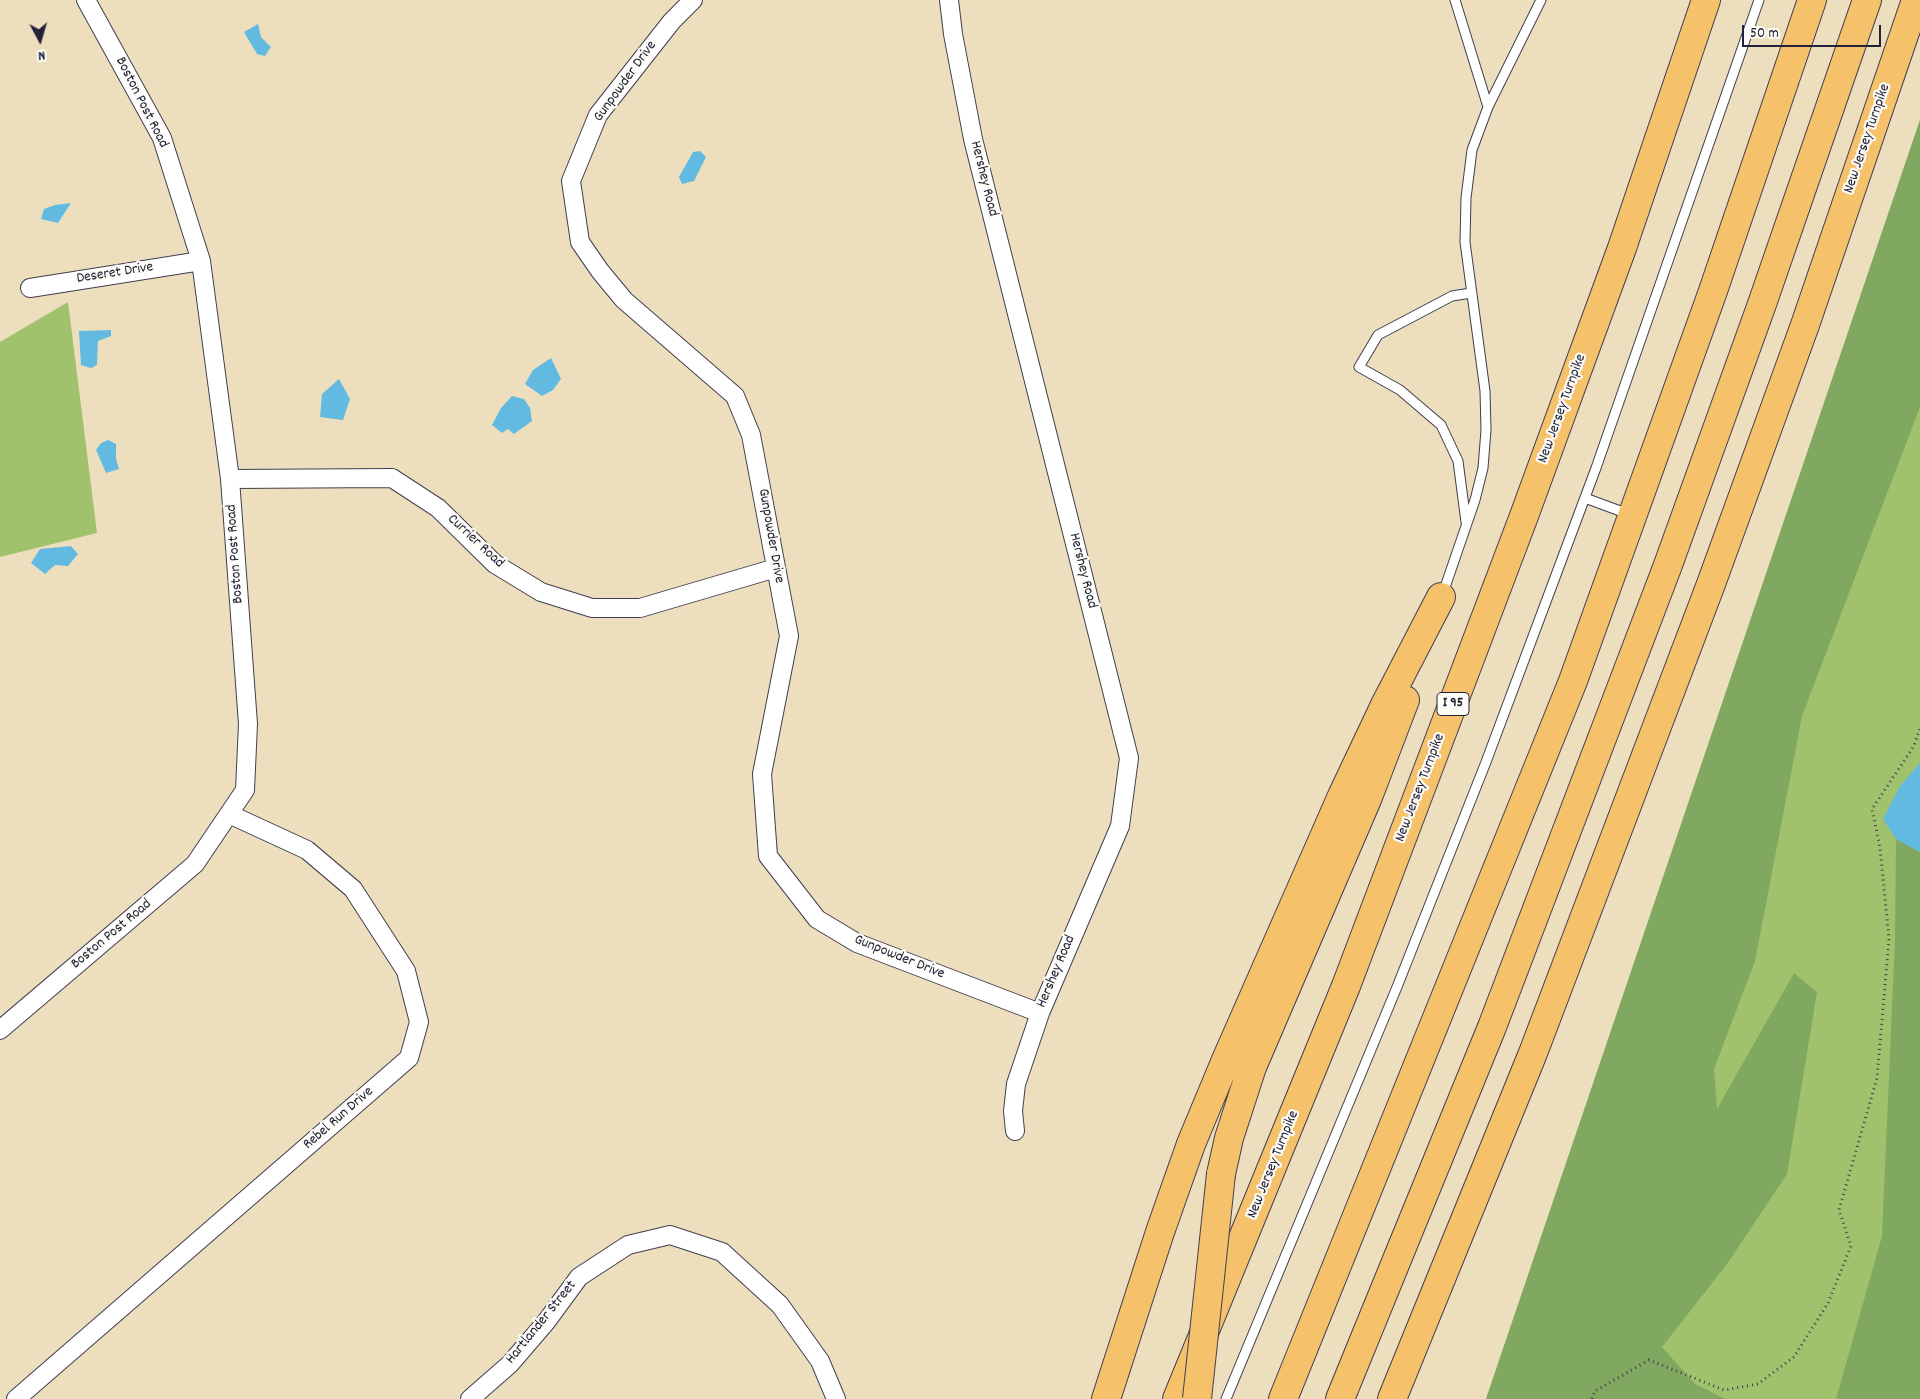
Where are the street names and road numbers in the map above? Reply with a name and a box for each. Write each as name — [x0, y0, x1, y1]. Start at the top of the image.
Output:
street label: Gunpowder Drive — [591, 38, 661, 126]
street label: Boston Post Road — [110, 55, 172, 151]
street label: New Jersey Turnpike — [1841, 82, 1895, 196]
street label: Hershey Road — [965, 139, 1001, 219]
street label: Deseret Drive — [75, 259, 155, 289]
street label: New Jersey Turnpike — [1535, 352, 1591, 466]
street label: Gunpowder Drive — [753, 487, 787, 585]
street label: Boston Post Road — [224, 504, 248, 604]
street label: Currier Road — [443, 511, 507, 573]
street label: Hershey Road — [1064, 531, 1100, 611]
road number: I 95 — [1437, 692, 1469, 716]
street label: New Jersey Turnpike — [1392, 731, 1450, 845]
street label: Boston Post Road — [68, 896, 156, 974]
street label: Gunpowder Drive — [851, 932, 947, 984]
street label: Hershey Road — [1034, 933, 1080, 1011]
street label: Rebel Run Drive — [300, 1084, 378, 1154]
street label: New Jersey Turnpike — [1244, 1109, 1304, 1221]
street label: Hartlander Street — [503, 1278, 581, 1368]

